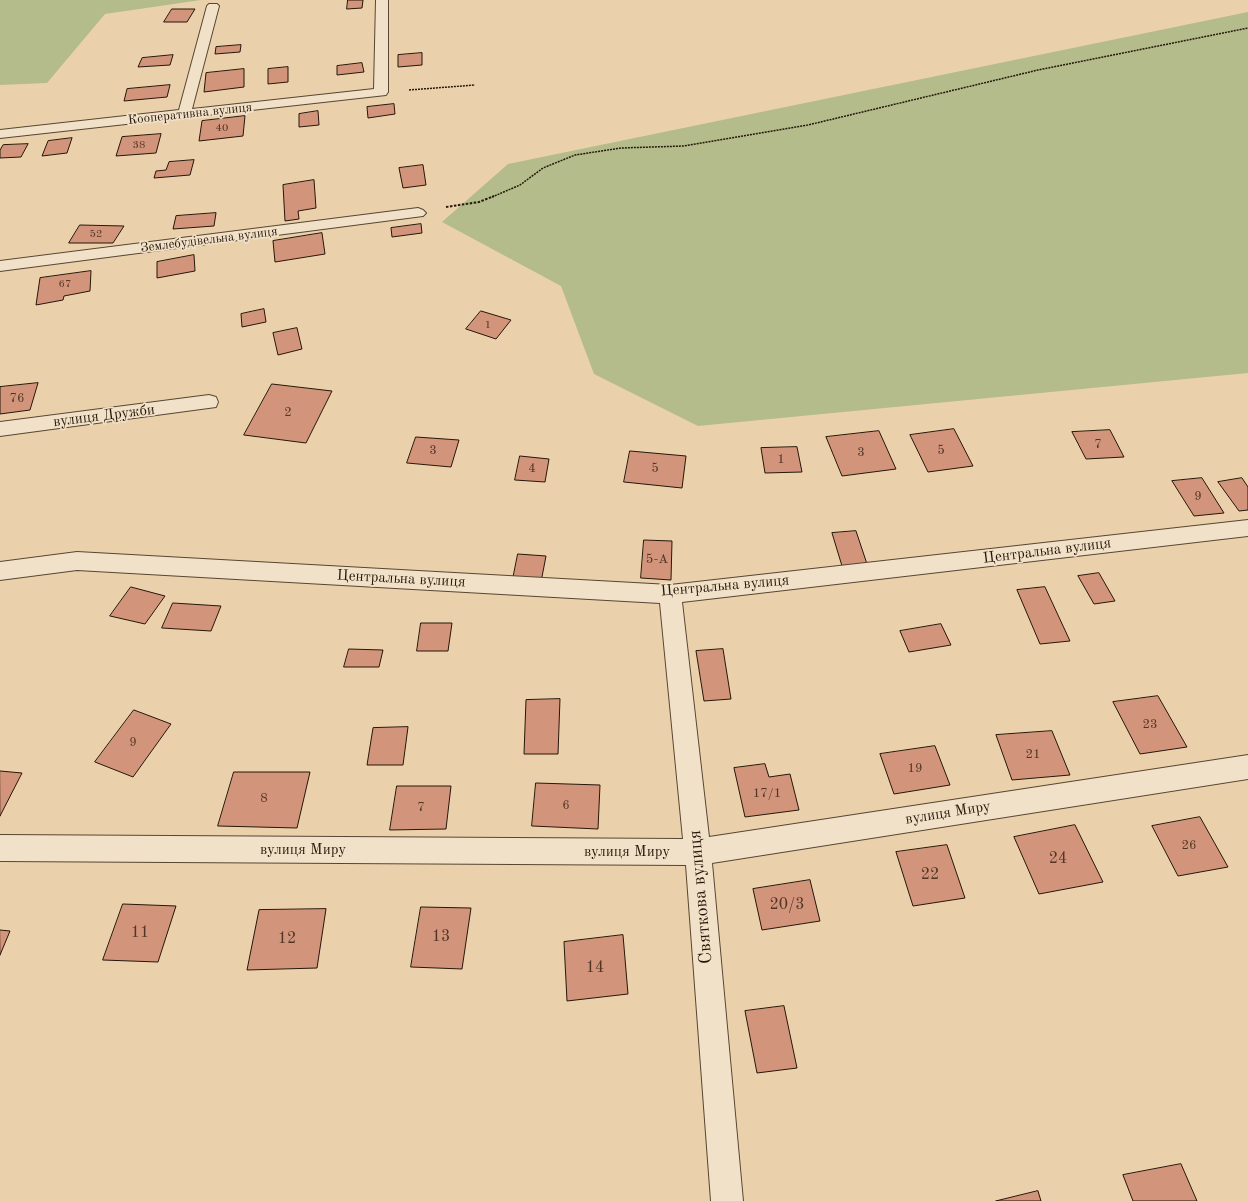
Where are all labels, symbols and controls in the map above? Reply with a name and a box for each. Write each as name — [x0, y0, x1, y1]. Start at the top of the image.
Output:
street label: Кооперативна вулиця — [127, 100, 253, 128]
house number: 40 — [216, 121, 228, 135]
house number: 38 — [133, 138, 145, 152]
street label: Землебудівельна вулиця — [140, 224, 278, 256]
house number: 52 — [90, 227, 102, 241]
house number: 67 — [59, 277, 71, 291]
house number: 1 — [485, 318, 491, 332]
house number: 76 — [9, 391, 25, 407]
street label: вулиця Дружби — [52, 401, 156, 431]
house number: 2 — [284, 405, 292, 421]
house number: 7 — [1094, 437, 1102, 453]
house number: 3 — [429, 443, 437, 459]
house number: 5 — [937, 443, 945, 459]
house number: 3 — [857, 445, 865, 461]
house number: 1 — [777, 452, 785, 468]
house number: 4 — [528, 461, 536, 477]
house number: 5 — [651, 461, 659, 477]
house number: 9 — [1194, 489, 1202, 505]
street label: Центральна вулиця — [982, 534, 1112, 568]
house number: 5-А — [646, 552, 668, 568]
street label: Центральна вулиця — [336, 567, 466, 591]
street label: Центральна вулиця — [660, 571, 790, 601]
house number: 23 — [1142, 717, 1158, 733]
house number: 9 — [129, 735, 137, 751]
house number: 21 — [1025, 747, 1041, 763]
house number: 19 — [907, 761, 923, 777]
house number: 17/1 — [753, 786, 781, 802]
house number: 8 — [260, 791, 268, 807]
street label: вулиця Миру — [904, 797, 992, 829]
house number: 6 — [562, 798, 570, 814]
house number: 7 — [417, 800, 425, 816]
street label: Святкова вулиця — [684, 829, 718, 965]
house number: 26 — [1181, 838, 1197, 854]
street label: вулиця Миру — [260, 841, 346, 859]
street label: вулиця Миру — [584, 843, 670, 861]
house number: 24 — [1049, 849, 1067, 869]
house number: 22 — [921, 865, 939, 885]
house number: 20/3 — [769, 895, 805, 915]
house number: 11 — [131, 923, 149, 943]
house number: 13 — [432, 927, 450, 947]
house number: 12 — [278, 929, 296, 949]
house number: 14 — [586, 958, 604, 978]

